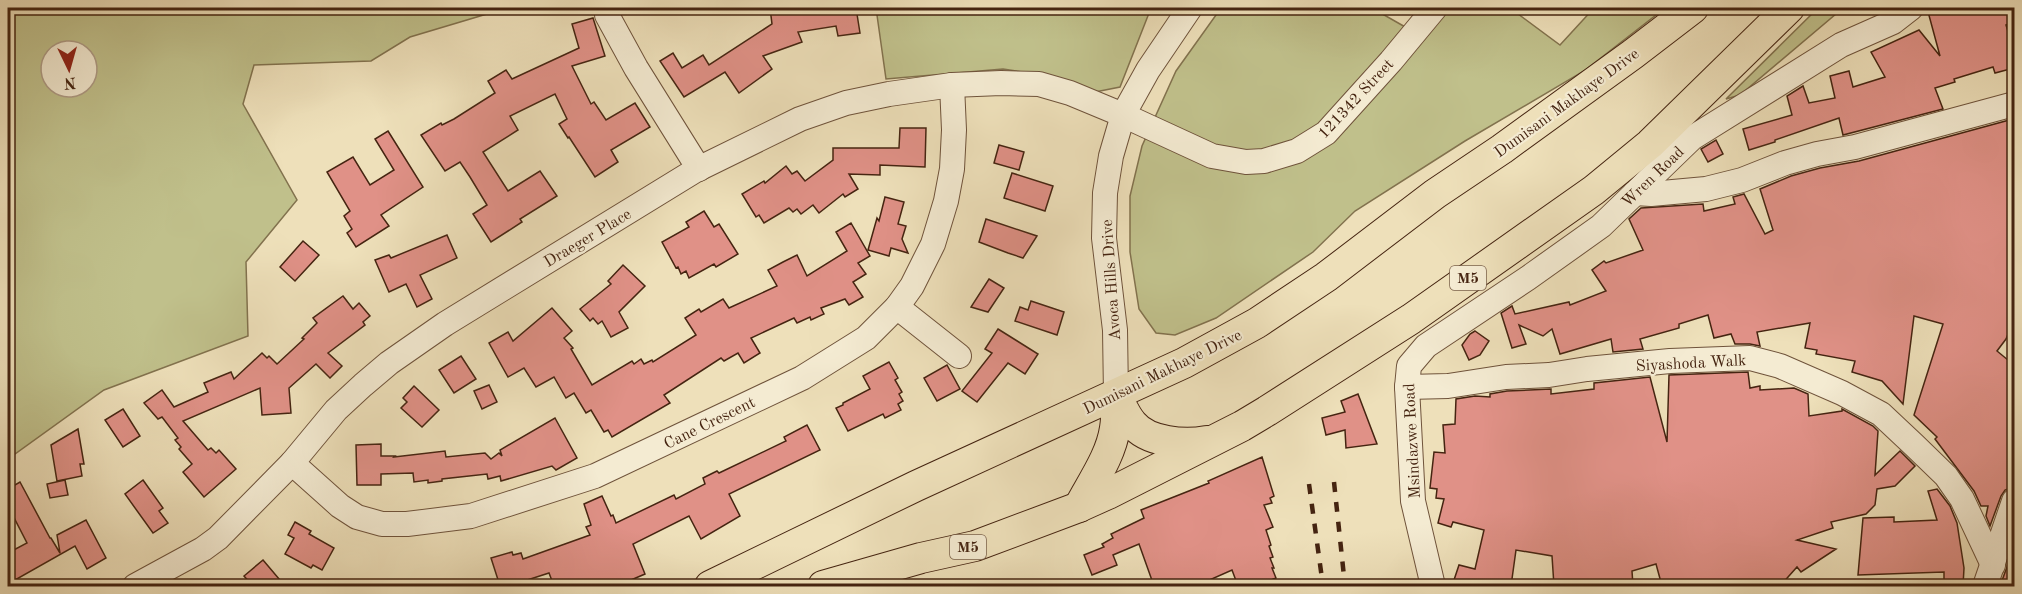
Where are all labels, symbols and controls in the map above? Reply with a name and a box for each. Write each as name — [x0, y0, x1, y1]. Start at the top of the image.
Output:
north arrow — [39, 39, 99, 99]
street label: Dumisani Makhaye Drive — [1492, 46, 1642, 161]
street label: 121342 Street — [1316, 56, 1398, 142]
text: N — [63, 73, 77, 91]
street label: Wren Road — [1619, 144, 1688, 211]
street label: Draeger Place — [542, 206, 634, 271]
street label: Avoca Hills Drive — [1100, 219, 1124, 341]
road number: M5 — [1450, 266, 1486, 290]
street label: Dumisani Makhaye Drive — [1081, 327, 1245, 418]
street label: Siyashoda Walk — [1635, 353, 1747, 375]
street label: Msindazwe Road — [1402, 383, 1424, 499]
street label: Cane Crescent — [662, 395, 758, 453]
road number: M5 — [950, 535, 986, 559]

